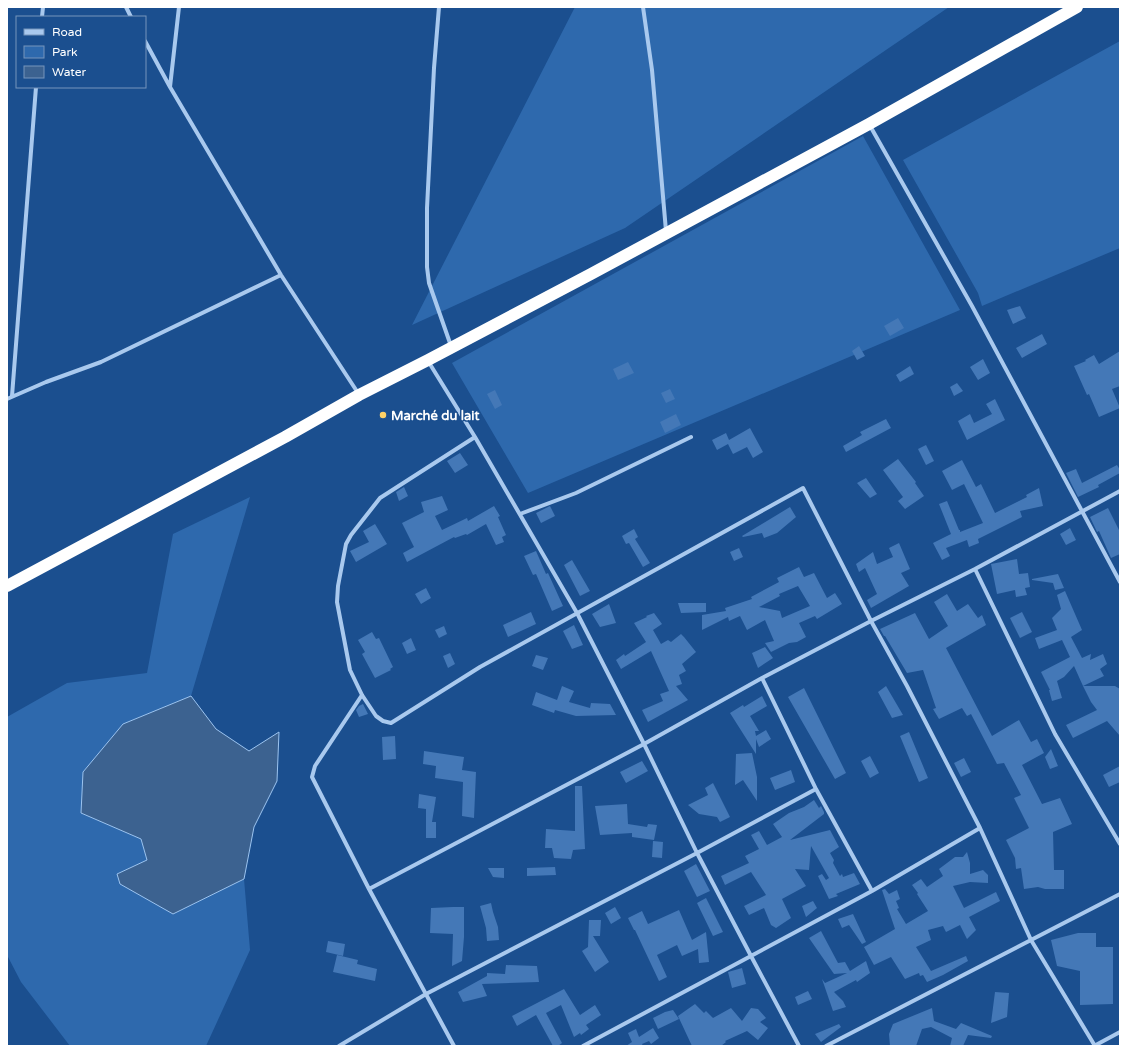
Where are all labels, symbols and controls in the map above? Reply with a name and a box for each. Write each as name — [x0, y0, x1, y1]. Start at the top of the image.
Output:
legend — [16, 16, 146, 88]
text: Road — [52, 25, 82, 39]
text: Park — [52, 45, 78, 59]
text: Water — [52, 65, 87, 79]
place label: Marché du lait — [391, 408, 480, 424]
marker: Marché du lait — [378, 410, 388, 420]

